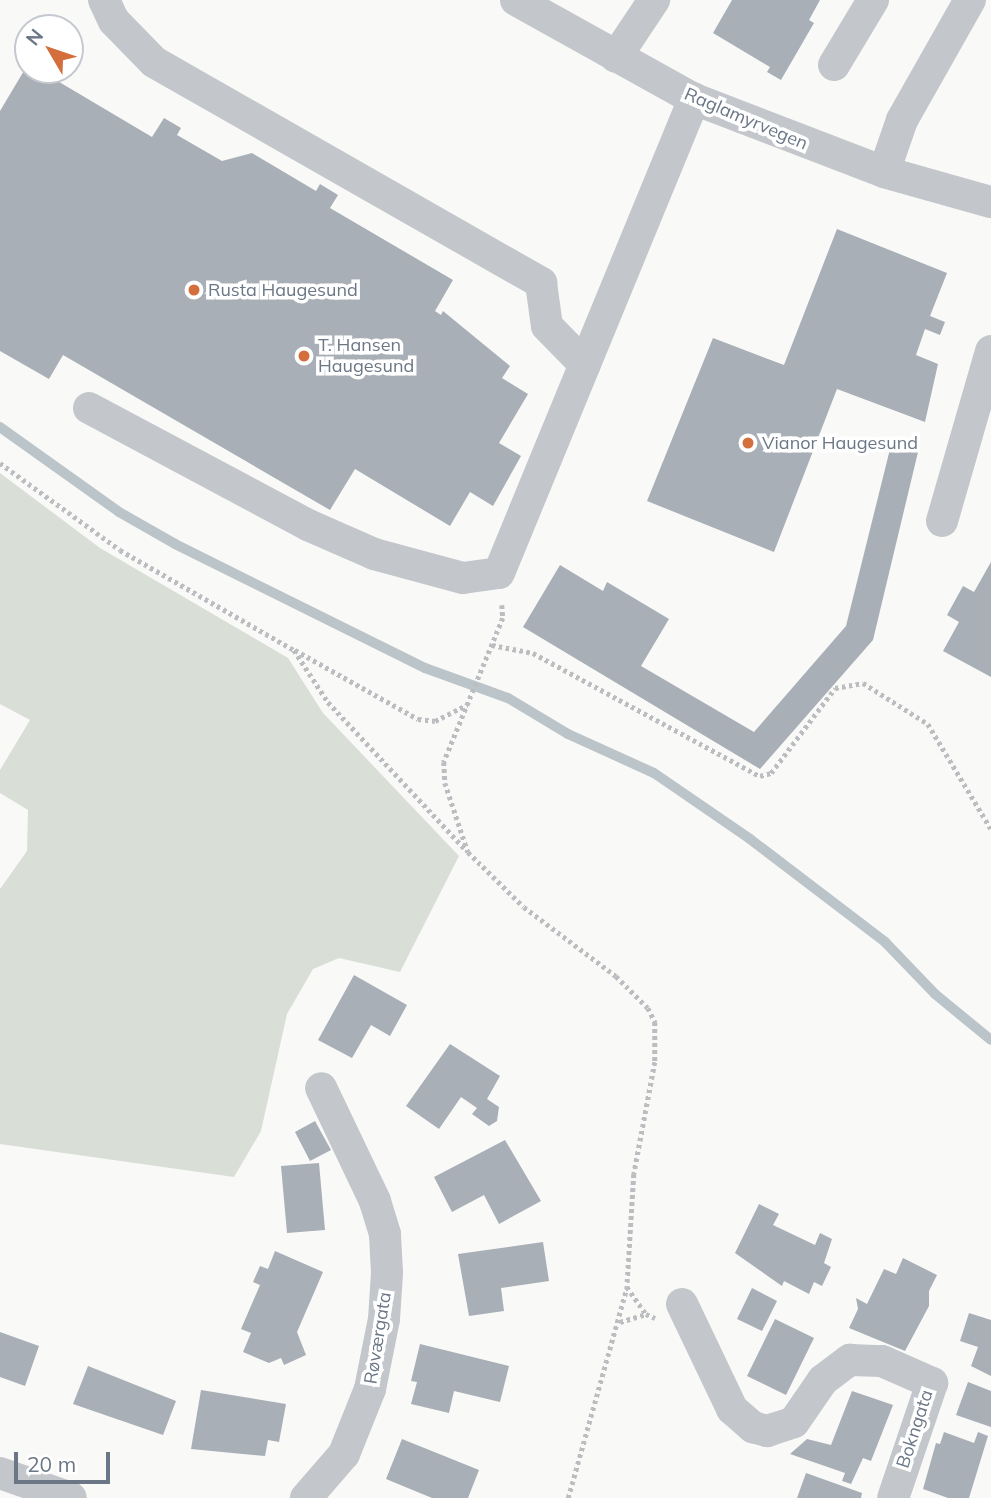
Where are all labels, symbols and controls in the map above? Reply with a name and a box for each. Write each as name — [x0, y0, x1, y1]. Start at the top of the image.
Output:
north arrow — [14, 14, 84, 84]
text: N — [20, 24, 48, 50]
street label: Raglamyrvegen — [681, 83, 811, 155]
place label: Rusta Haugesund — [208, 279, 358, 301]
marker: Rusta Haugesund — [186, 282, 202, 298]
place label: T. Hansen Haugesund — [318, 335, 414, 378]
marker: T. Hansen Haugesund — [296, 348, 312, 364]
place label: Vianor Haugesund — [762, 432, 918, 454]
marker: Vianor Haugesund — [740, 435, 756, 451]
street label: Røværgata — [360, 1290, 396, 1386]
street label: Bokngata — [892, 1387, 938, 1471]
scale bar — [18, 1438, 114, 1482]
text: 20 m — [27, 1451, 76, 1477]

